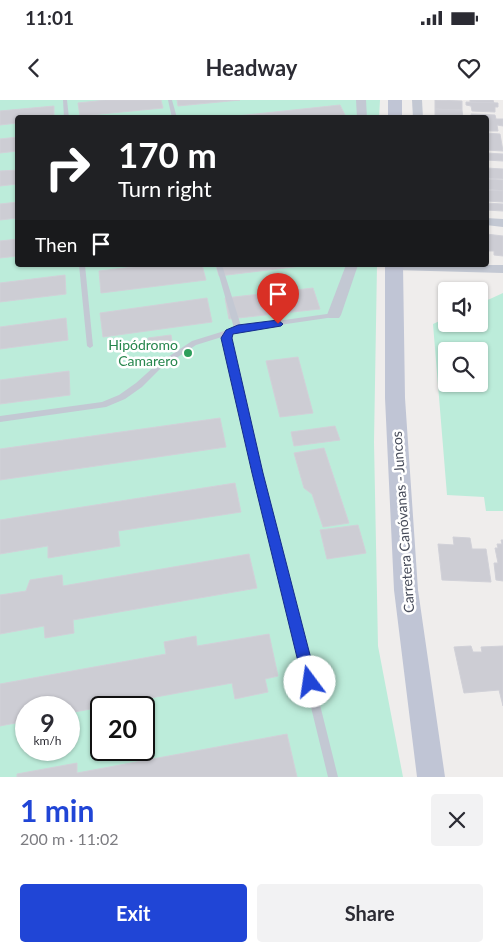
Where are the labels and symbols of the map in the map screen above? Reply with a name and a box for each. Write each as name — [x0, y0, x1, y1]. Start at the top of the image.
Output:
pin — [257, 273, 299, 324]
place label: Hipódromo Camarero — [108, 336, 178, 369]
marker: Hipódromo Camarero — [182, 347, 194, 359]
street label: Carretera Canóvanas - Juncos — [388, 431, 417, 613]
position arrow — [283, 655, 335, 707]
speed limit sign: 20 — [90, 696, 155, 761]

